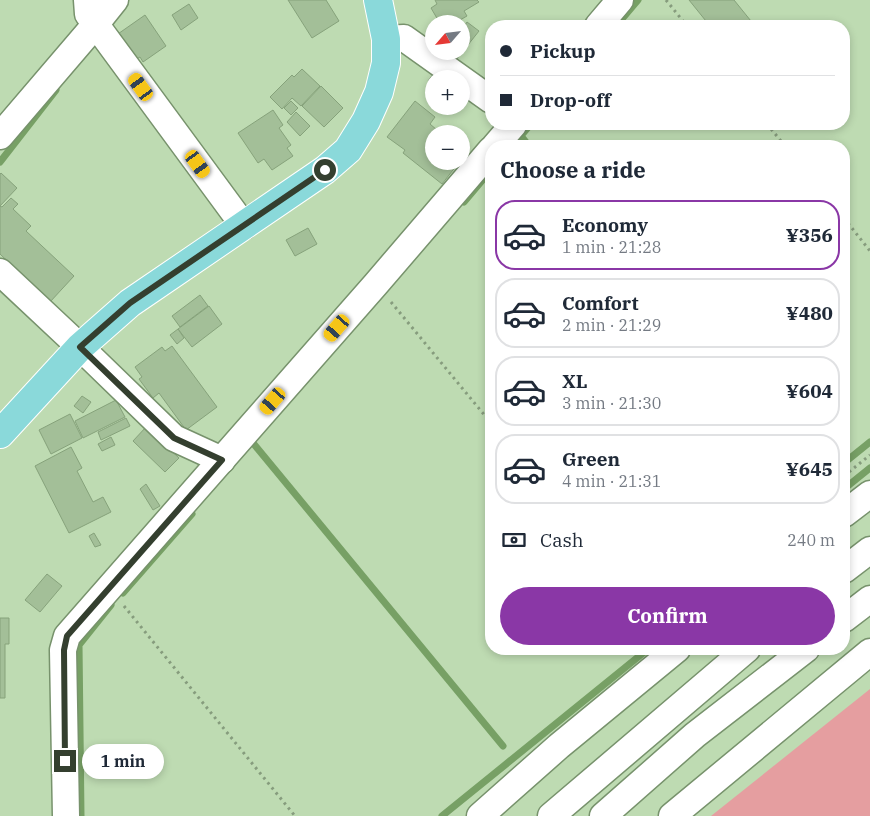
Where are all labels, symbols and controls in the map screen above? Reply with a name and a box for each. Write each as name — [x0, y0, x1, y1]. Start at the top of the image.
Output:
north arrow — [425, 15, 470, 60]
map controls — [425, 15, 470, 170]
text: Pickup — [530, 39, 595, 63]
car — [126, 70, 155, 104]
button: + — [425, 70, 470, 115]
text: Drop-off — [530, 88, 611, 112]
button: − — [425, 125, 470, 170]
car — [183, 147, 212, 181]
text: Choose a ride — [500, 155, 646, 184]
route start — [314, 159, 336, 181]
icon: car — [502, 213, 547, 258]
text: Economy — [562, 213, 648, 237]
text: ¥356 — [786, 223, 833, 247]
text: 1 min · 21:28 — [562, 237, 661, 257]
icon: car — [502, 291, 547, 336]
text: Comfort — [562, 291, 639, 315]
text: ¥480 — [786, 301, 833, 325]
car — [321, 312, 352, 344]
text: 2 min · 21:29 — [562, 315, 661, 335]
icon: car — [502, 369, 547, 414]
text: XL — [562, 369, 588, 393]
text: ¥604 — [786, 379, 833, 403]
car — [257, 385, 288, 417]
text: 3 min · 21:30 — [562, 393, 661, 413]
icon: car — [502, 447, 547, 492]
text: Green — [562, 447, 620, 471]
text: ¥645 — [786, 457, 833, 481]
text: 4 min · 21:31 — [562, 471, 661, 491]
icon: cash — [500, 526, 528, 554]
text: Cash — [540, 528, 584, 552]
text: 240 m — [787, 530, 835, 550]
button: Confirm — [500, 587, 835, 645]
callout: 1 min — [82, 744, 165, 778]
route end — [54, 750, 76, 772]
text: 1 min — [101, 751, 145, 771]

